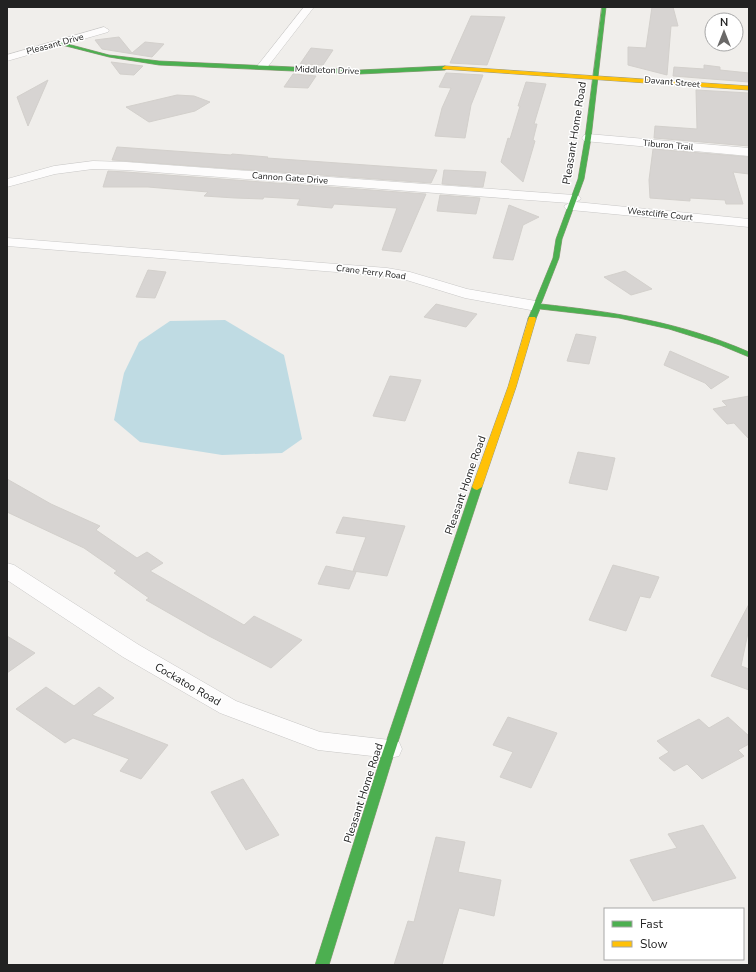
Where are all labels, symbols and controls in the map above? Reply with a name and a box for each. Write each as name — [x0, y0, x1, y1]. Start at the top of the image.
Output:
north arrow — [704, 12, 744, 52]
text: N — [720, 15, 728, 30]
street label: Pleasant Drive — [25, 31, 85, 57]
street label: Middleton Drive — [295, 63, 360, 77]
street label: Davant Street — [644, 74, 701, 90]
street label: Pleasant Home Road — [559, 81, 590, 186]
street label: Tiburon Trail — [642, 137, 694, 153]
street label: Cannon Gate Drive — [252, 169, 329, 187]
street label: Westcliffe Court — [627, 205, 694, 223]
street label: Crane Ferry Road — [335, 262, 407, 282]
street label: Pleasant Home Road — [441, 434, 490, 537]
street label: Cockatoo Road — [152, 659, 224, 709]
street label: Pleasant Home Road — [340, 741, 387, 845]
legend — [604, 908, 744, 960]
text: Fast — [640, 916, 663, 932]
text: Slow — [640, 936, 668, 952]

